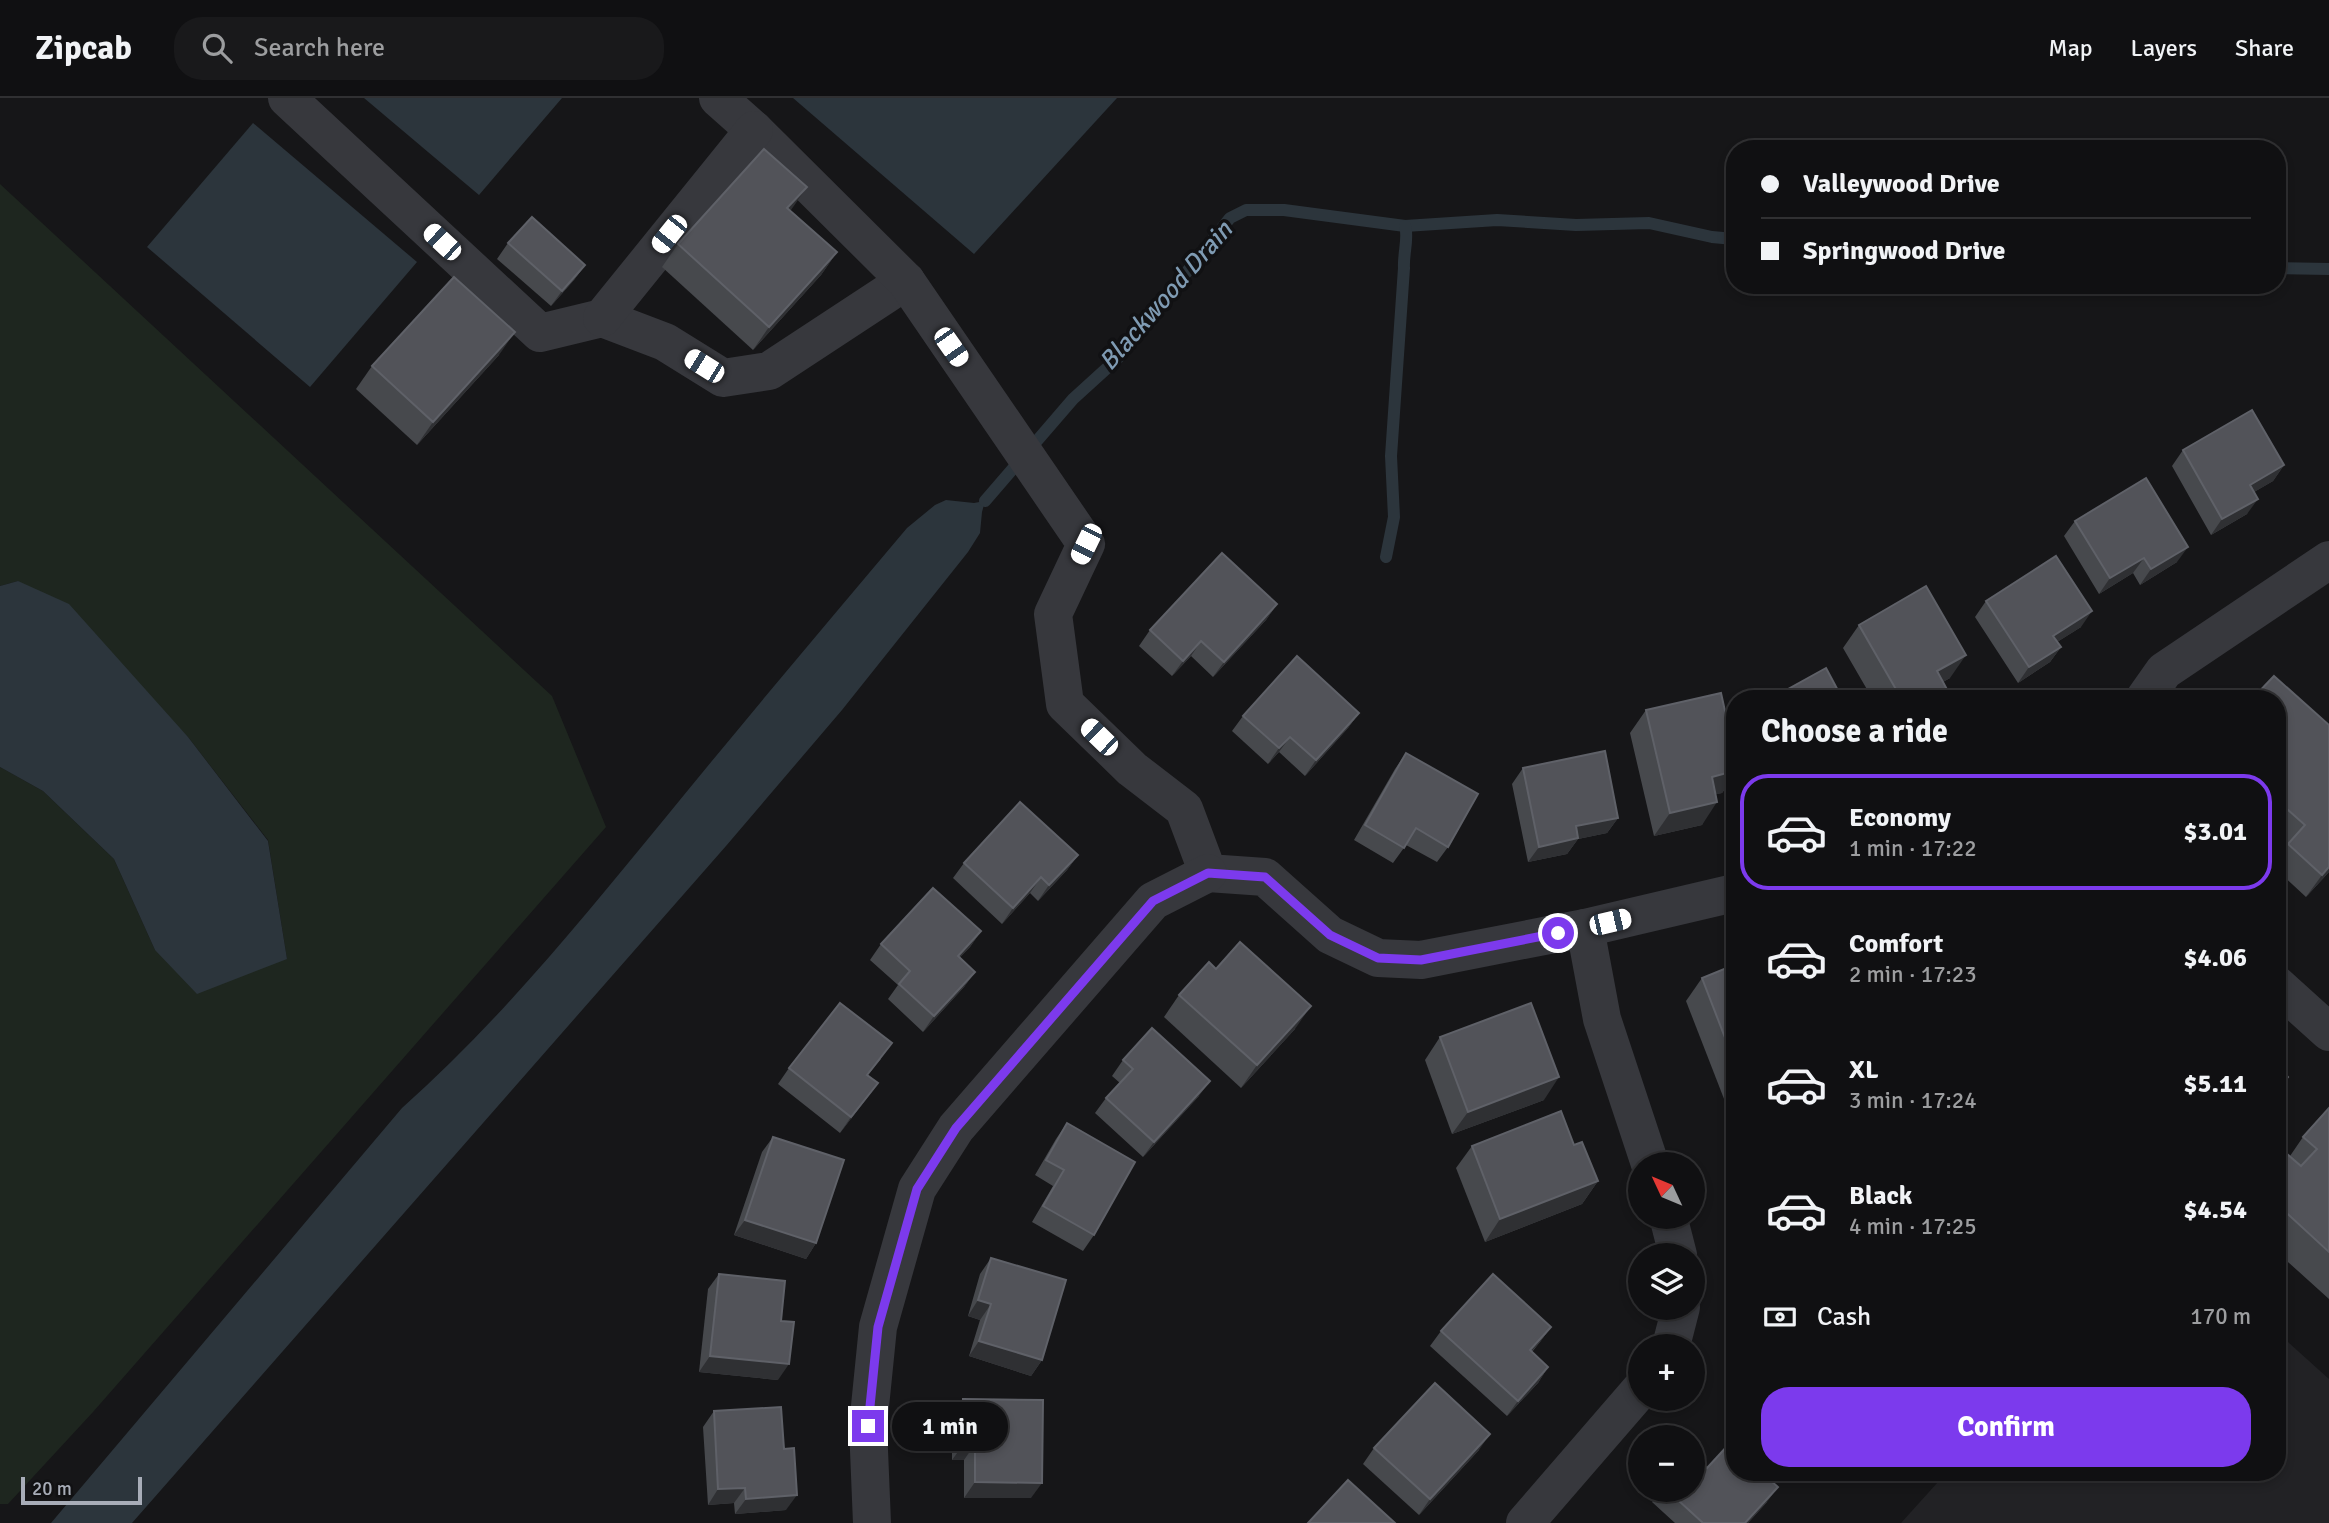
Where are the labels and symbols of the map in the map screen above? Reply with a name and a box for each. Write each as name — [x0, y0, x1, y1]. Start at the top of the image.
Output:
car — [648, 211, 691, 257]
water label: Blackwood Drain — [1092, 214, 1240, 377]
car — [420, 220, 465, 264]
car — [931, 324, 972, 370]
car — [681, 346, 728, 386]
car — [1068, 521, 1105, 567]
car — [1077, 715, 1122, 759]
car — [1588, 907, 1633, 937]
route start — [1542, 917, 1574, 949]
north arrow — [1628, 1152, 1704, 1228]
callout: 1 min — [892, 1402, 1008, 1450]
route end — [852, 1410, 884, 1442]
scale bar — [21, 1474, 142, 1506]

